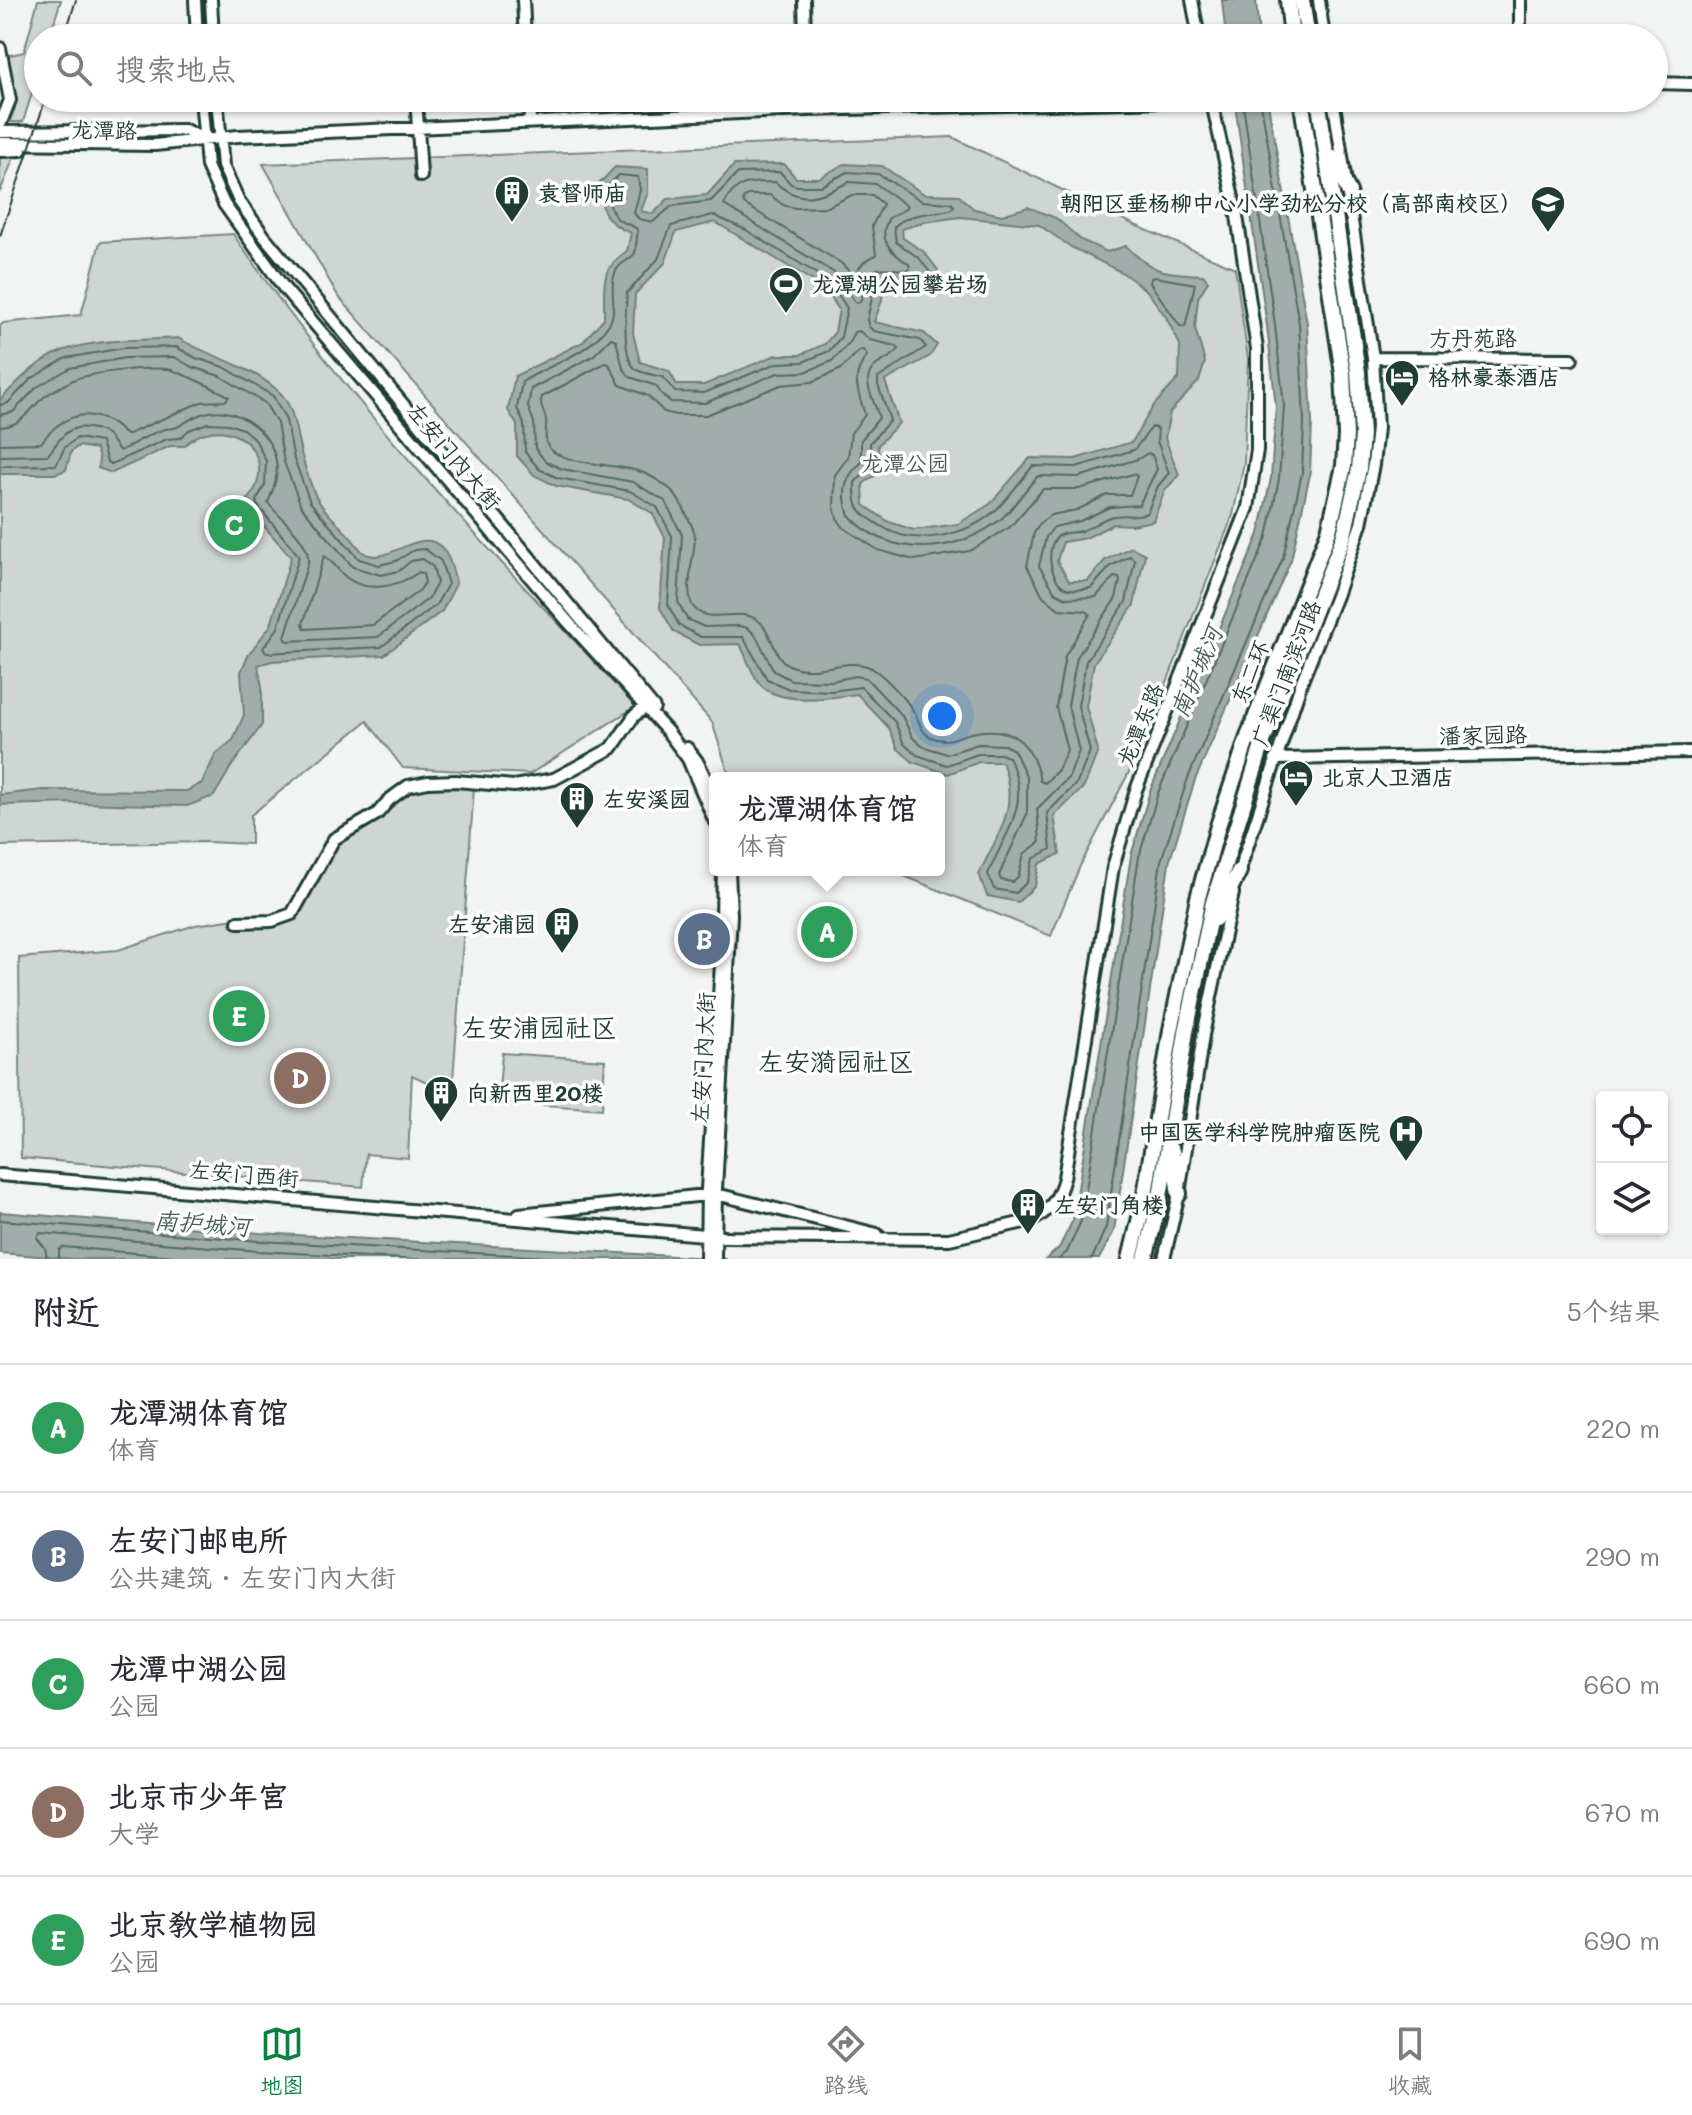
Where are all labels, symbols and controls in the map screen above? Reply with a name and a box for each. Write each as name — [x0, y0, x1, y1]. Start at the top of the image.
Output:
search box — [24, 24, 1668, 112]
icon: search — [52, 46, 96, 90]
text: 搜索地点 — [116, 48, 236, 88]
street label: 龙潭路 — [71, 114, 137, 145]
building icon: 袁督师庙 — [493, 174, 531, 224]
place label: 袁督师庙 — [538, 178, 626, 207]
school or university icon: 朝阳区垂杨柳中心小学劲松分校（高部南校区） — [1529, 184, 1567, 234]
place label: 朝阳区垂杨柳中心小学劲松分校（高部南校区） — [1060, 188, 1522, 217]
sports icon: 龙潭湖公园攀岩场 — [767, 265, 805, 315]
place label: 龙潭湖公园攀岩场 — [812, 269, 988, 298]
street label: 方丹苑路 — [1429, 323, 1517, 352]
hotel icon: 格林豪泰酒店 — [1383, 358, 1421, 408]
place label: 格林豪泰酒店 — [1428, 362, 1560, 391]
street label: 左安门内大街 — [401, 396, 508, 516]
park label: 龙潭公园 — [861, 448, 949, 477]
pin: C — [208, 495, 260, 555]
street label: 广渠门南滨河路 — [1244, 596, 1327, 750]
water label: 南护城河 — [1163, 617, 1230, 722]
street label: 东二环 — [1224, 636, 1275, 708]
street label: 龙潭东路 — [1110, 679, 1169, 771]
your location — [922, 696, 962, 736]
street label: 潘家园路 — [1439, 719, 1527, 750]
hotel icon: 北京人卫酒店 — [1277, 758, 1315, 808]
place label: 北京人卫酒店 — [1322, 762, 1454, 791]
popup — [709, 772, 945, 876]
building icon: 左安溪园 — [558, 780, 596, 830]
place label: 左安溪园 — [603, 784, 691, 813]
text: 龙潭湖体育馆 — [737, 787, 917, 827]
text: 体育 — [737, 828, 789, 862]
pin: A — [801, 902, 853, 962]
building icon: 左安浦园 — [543, 905, 581, 955]
place label: 左安浦园 — [448, 909, 536, 938]
pin: B — [678, 909, 730, 969]
pin: E — [213, 986, 265, 1046]
street label: 左安门内大街 — [685, 991, 720, 1125]
district label: 左安浦园社区 — [461, 1010, 617, 1044]
district label: 左安漪园社区 — [758, 1044, 914, 1078]
pin: D — [274, 1048, 326, 1108]
building icon: 向新西里20楼 — [422, 1074, 460, 1124]
place label: 向新西里20楼 — [467, 1078, 603, 1107]
map controls — [1596, 1091, 1668, 1235]
button: locate — [1596, 1091, 1668, 1163]
hospital icon: 中国医学科学院肿瘤医院 — [1387, 1113, 1425, 1163]
place label: 中国医学科学院肿瘤医院 — [1138, 1117, 1380, 1146]
street label: 左安门西街 — [188, 1154, 300, 1193]
button: layers — [1596, 1163, 1668, 1235]
building icon: 左安门角楼 — [1009, 1186, 1047, 1236]
place label: 左安门角楼 — [1054, 1190, 1164, 1219]
water label: 南护城河 — [153, 1204, 255, 1242]
text: 附近 — [32, 1288, 100, 1333]
text: 5个结果 — [1567, 1294, 1660, 1328]
text: 龙潭湖体育馆 — [108, 1391, 288, 1431]
text: A — [49, 1411, 67, 1445]
text: 220 m — [1586, 1411, 1660, 1445]
text: 体育 — [108, 1432, 160, 1466]
text: 左安门邮电所 — [108, 1519, 288, 1559]
text: B — [49, 1539, 67, 1573]
text: 290 m — [1585, 1539, 1660, 1573]
text: 公共建筑 · 左安门内大街 — [108, 1560, 396, 1594]
text: 龙潭中湖公园 — [108, 1647, 288, 1687]
text: C — [48, 1667, 68, 1701]
text: 660 m — [1584, 1667, 1660, 1701]
text: 公园 — [108, 1688, 160, 1722]
text: 北京市少年宫 — [108, 1775, 288, 1815]
text: D — [49, 1795, 67, 1829]
text: 670 m — [1585, 1795, 1660, 1829]
text: 大学 — [108, 1816, 160, 1850]
text: 北京教学植物园 — [108, 1903, 318, 1943]
text: E — [50, 1923, 66, 1957]
text: 690 m — [1584, 1923, 1660, 1957]
text: 公园 — [108, 1944, 160, 1978]
tab: 地图 — [260, 2022, 304, 2099]
tab: 路线 — [824, 2022, 868, 2099]
tab: 收藏 — [1388, 2022, 1432, 2099]

